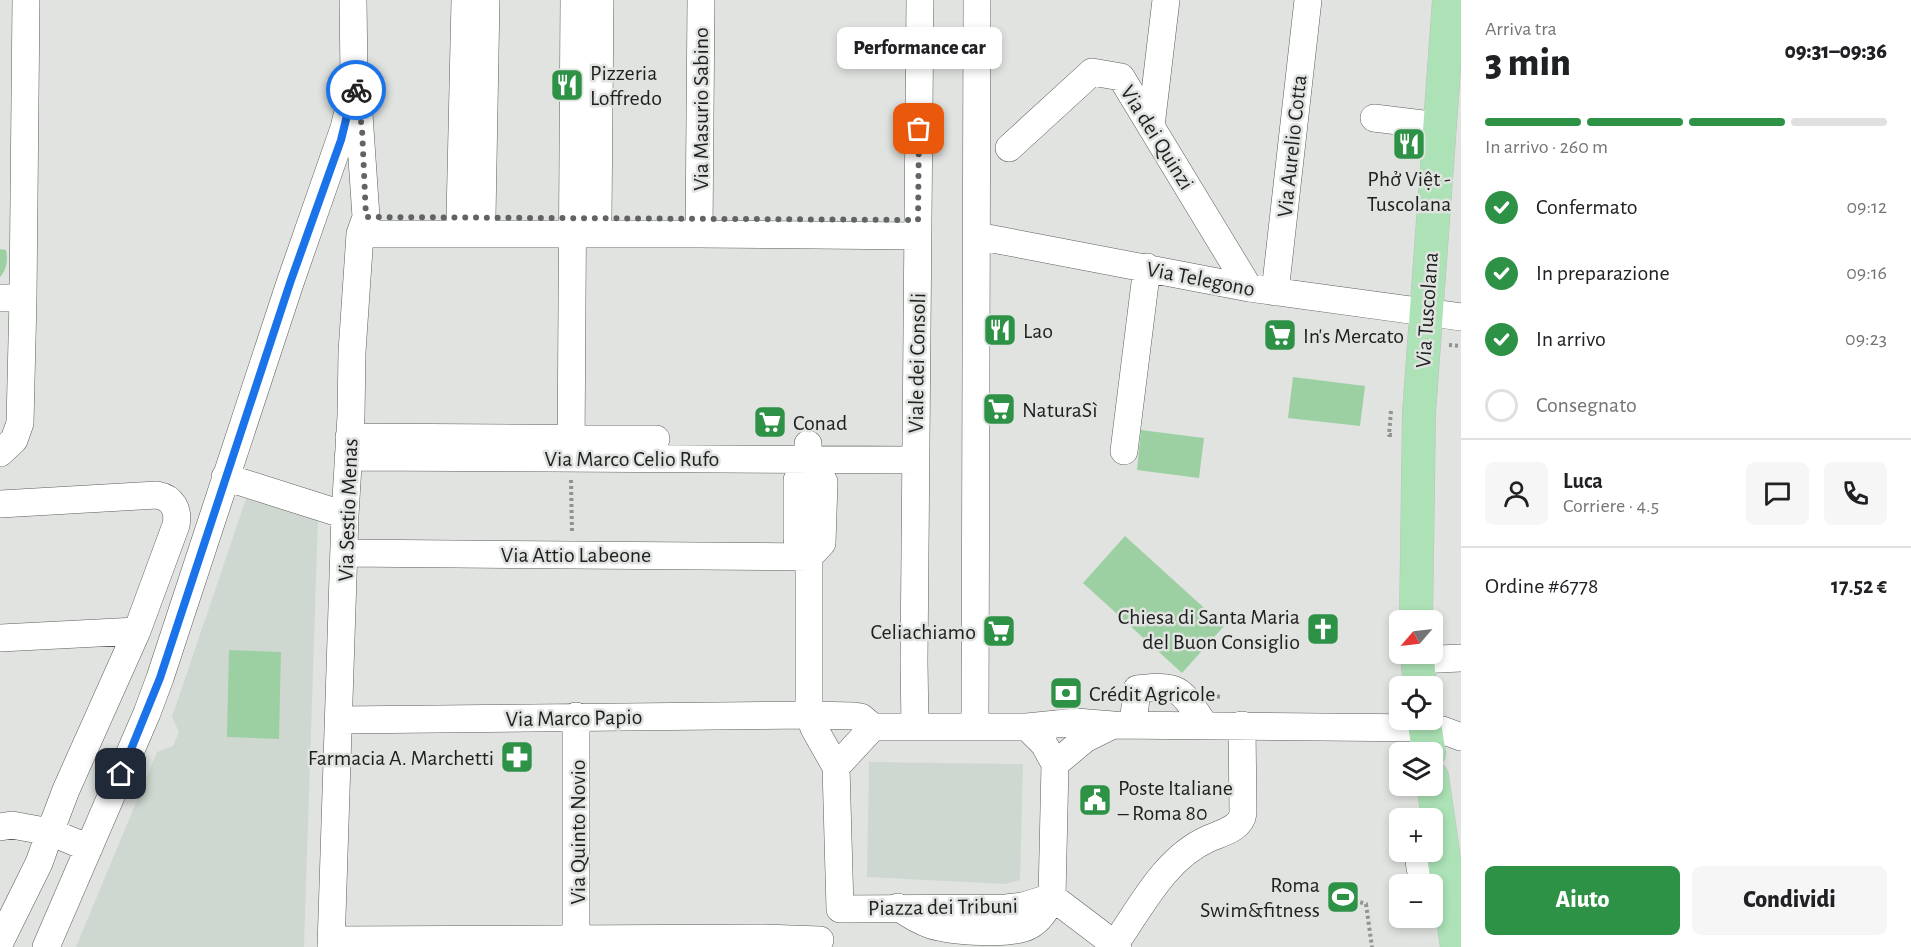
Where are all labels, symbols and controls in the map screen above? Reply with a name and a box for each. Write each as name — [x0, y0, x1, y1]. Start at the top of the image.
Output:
text: Arriva tra — [1485, 19, 1557, 39]
street label: Via Masurio Sabino — [690, 27, 712, 191]
callout: Performance car — [836, 27, 1002, 69]
text: Performance car — [853, 38, 986, 58]
text: 09:31–09:36 — [1784, 40, 1887, 62]
text: 3 min — [1485, 44, 1571, 83]
courier — [326, 60, 386, 120]
place label: Pizzeria Loffredo — [590, 62, 662, 109]
restaurant icon: Pizzeria Loffredo — [549, 67, 585, 103]
icon: bike — [340, 74, 373, 107]
street label: Via Aurelio Cotta — [1274, 74, 1310, 218]
street label: Via dei Quinzi — [1116, 82, 1198, 194]
pin — [893, 103, 944, 154]
icon: bag — [902, 112, 935, 145]
restaurant icon: Phở Việt - Tuscolana — [1391, 126, 1427, 162]
text: In arrivo · 260 m — [1485, 137, 1608, 157]
place label: Phở Việt - Tuscolana — [1367, 168, 1451, 215]
icon: check — [1485, 191, 1518, 224]
text: Confermato — [1536, 196, 1638, 218]
text: 09:12 — [1846, 197, 1887, 217]
street label: Via Tuscolana — [1412, 251, 1442, 369]
icon: check — [1485, 257, 1518, 290]
street label: Via Telegono — [1145, 258, 1257, 300]
text: In preparazione — [1536, 262, 1670, 284]
text: 09:16 — [1846, 263, 1887, 283]
street label: Viale dei Consoli — [905, 293, 929, 433]
restaurant icon: Lao — [982, 312, 1018, 348]
supermarket icon: In's Mercato — [1262, 317, 1298, 353]
place label: Lao — [1023, 320, 1053, 342]
icon: check — [1485, 323, 1518, 356]
place label: In's Mercato — [1303, 325, 1404, 347]
text: In arrivo — [1536, 328, 1606, 350]
text: 09:23 — [1845, 329, 1887, 349]
supermarket icon: NaturaSì — [981, 391, 1017, 427]
text: Consegnato — [1536, 394, 1637, 416]
place label: NaturaSì — [1022, 399, 1098, 421]
supermarket icon: Conad — [752, 404, 788, 440]
place label: Conad — [793, 412, 847, 434]
street label: Via Sestio Menas — [335, 438, 361, 582]
street label: Via Marco Celio Rufo — [545, 448, 719, 470]
button: person — [1485, 462, 1548, 525]
button: chat — [1746, 462, 1809, 525]
button: phone — [1824, 462, 1887, 525]
text: Luca — [1563, 470, 1603, 492]
text: Corriere · 4.5 — [1563, 496, 1659, 516]
street label: Via Attio Labeone — [501, 544, 651, 566]
text: Ordine #6778 — [1485, 575, 1598, 597]
text: 17.52 € — [1831, 575, 1887, 597]
place label: Chiesa di Santa Maria del Buon Consiglio — [1118, 606, 1300, 653]
north arrow — [1389, 610, 1443, 664]
map controls — [1389, 610, 1443, 928]
church icon: Chiesa di Santa Maria del Buon Consiglio — [1305, 611, 1341, 647]
supermarket icon: Celiachiamo — [981, 613, 1017, 649]
place label: Celiachiamo — [870, 621, 976, 643]
bank icon: Crédit Agricole — [1048, 675, 1084, 711]
button: locate — [1389, 676, 1443, 730]
place label: Crédit Agricole — [1089, 683, 1215, 705]
street label: Via Marco Papio — [505, 706, 643, 730]
pharmacy icon: Farmacia A. Marchetti — [499, 739, 535, 775]
button: layers — [1389, 742, 1443, 796]
place label: Farmacia A. Marchetti — [308, 747, 494, 769]
pin — [95, 748, 146, 799]
icon: home — [104, 757, 137, 790]
street label: Via Quinto Novio — [567, 759, 589, 905]
place label: Poste Italiane – Roma 80 — [1117, 777, 1233, 824]
public building icon: Poste Italiane – Roma 80 — [1077, 782, 1113, 818]
button: + — [1389, 808, 1443, 862]
button: Aiuto — [1485, 866, 1680, 935]
button: Condividi — [1692, 866, 1887, 935]
place label: Roma Swim&fitness — [1200, 874, 1320, 921]
button: − — [1389, 874, 1443, 928]
sports icon: Roma Swim&fitness — [1325, 879, 1361, 915]
street label: Piazza dei Tribuni — [868, 895, 1018, 919]

